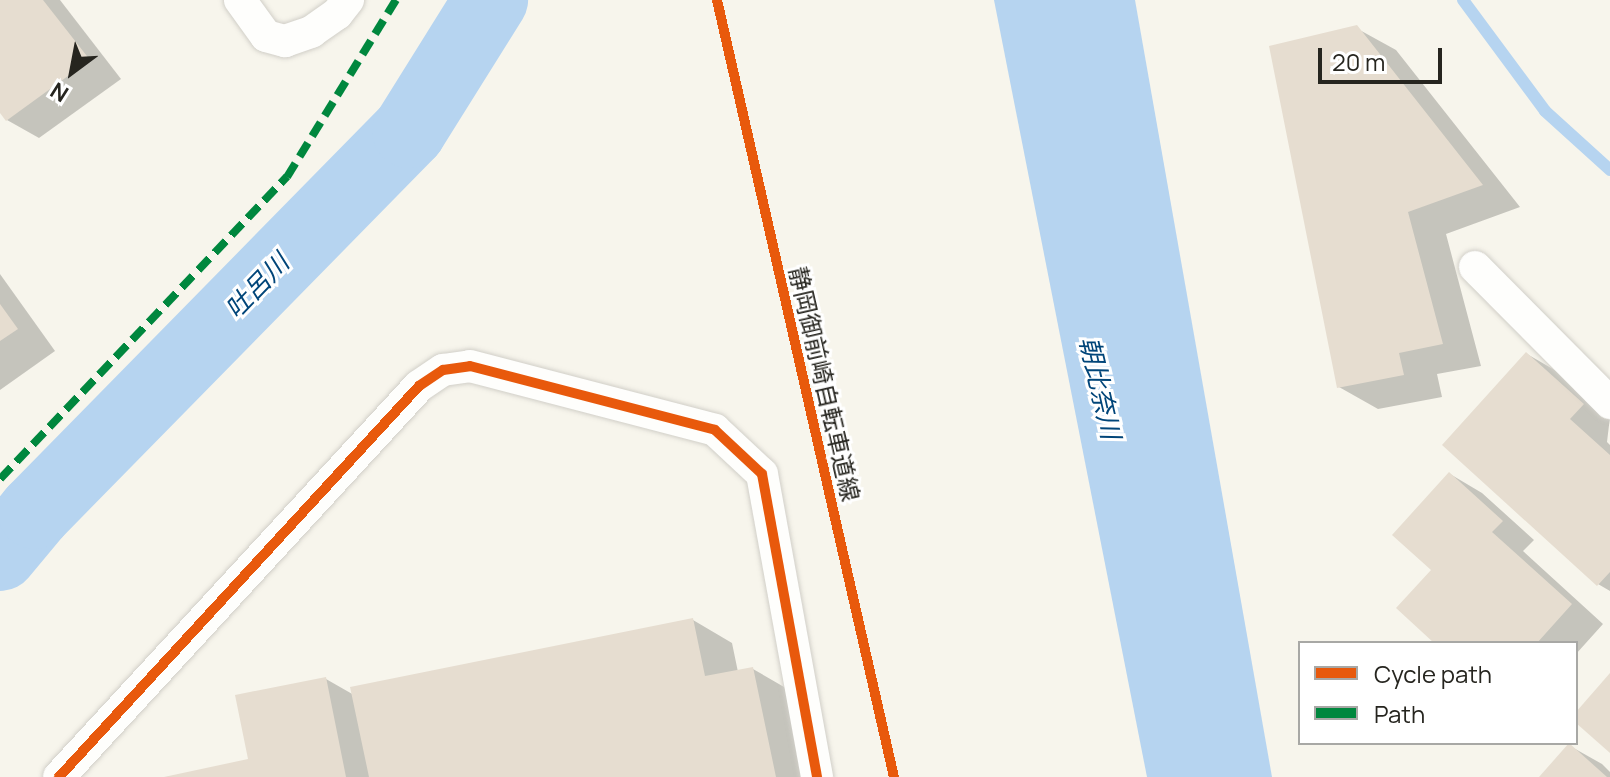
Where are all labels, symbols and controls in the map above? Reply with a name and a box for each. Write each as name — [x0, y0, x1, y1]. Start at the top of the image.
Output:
north arrow — [32, 32, 112, 112]
scale bar — [1322, 32, 1446, 82]
text: 20 m — [1332, 45, 1385, 78]
text: N — [45, 75, 74, 109]
water label: 吐呂川 — [219, 247, 295, 325]
street label: 静岡御前崎自転車道線 — [784, 264, 866, 504]
water label: 朝比奈川 — [1073, 334, 1127, 442]
legend — [1298, 641, 1578, 745]
text: Cycle path — [1374, 657, 1492, 690]
text: Path — [1374, 697, 1425, 730]

